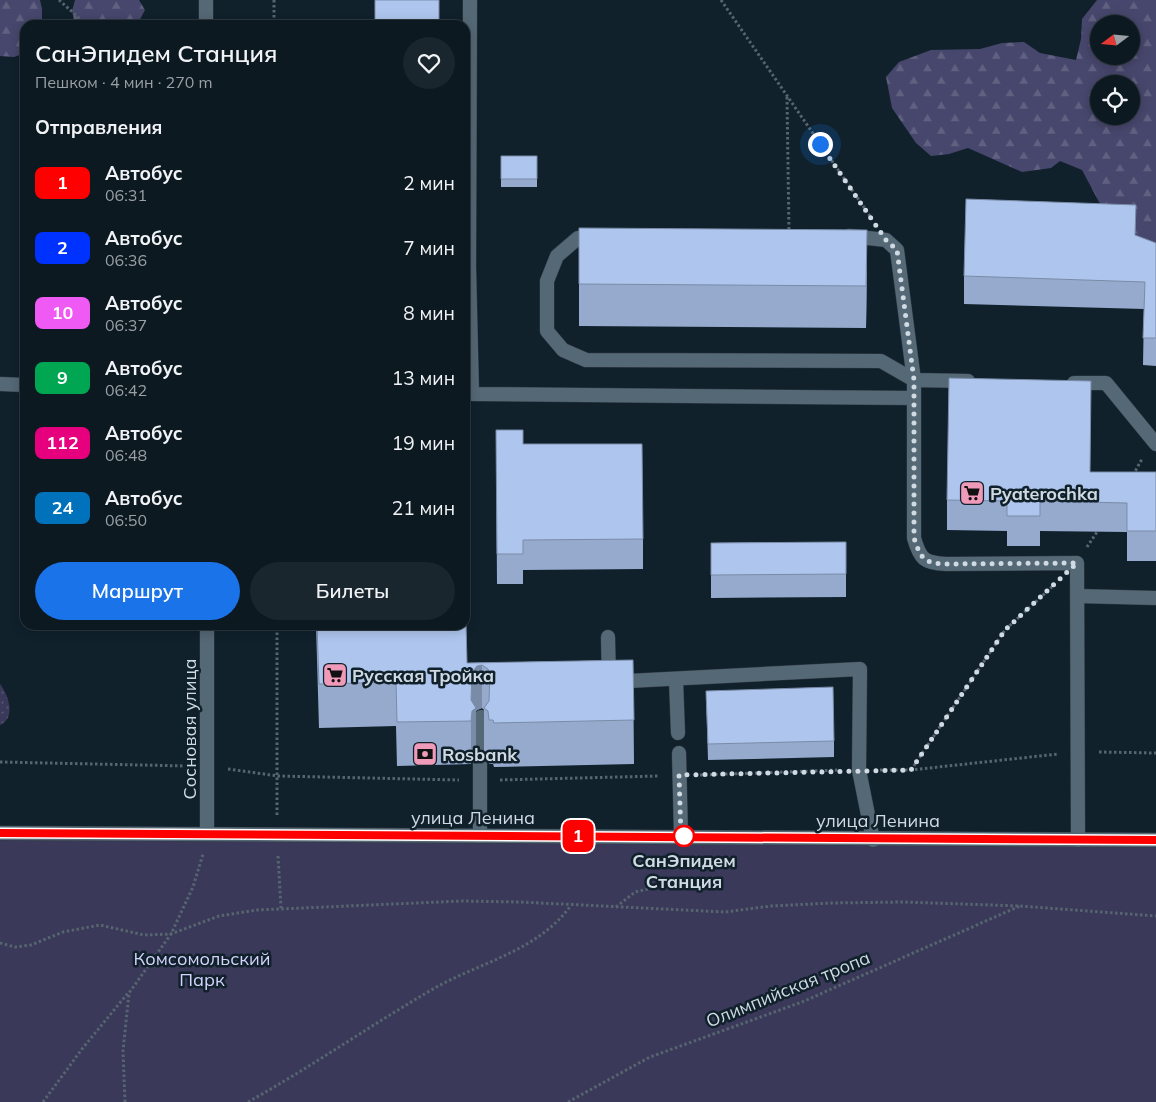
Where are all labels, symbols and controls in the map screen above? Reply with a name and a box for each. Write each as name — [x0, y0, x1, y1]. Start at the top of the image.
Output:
north arrow — [1090, 15, 1140, 65]
map controls — [1090, 15, 1140, 125]
button: heart — [403, 37, 455, 89]
text: СанЭпидем Станция — [35, 38, 277, 68]
text: Пешком · 4 мин · 270 m — [35, 72, 213, 92]
button: locate — [1090, 75, 1140, 125]
text: Отправления — [35, 115, 162, 139]
your location — [808, 132, 833, 157]
text: Автобус — [105, 161, 183, 185]
text: 1 — [57, 171, 68, 194]
text: 2 мин — [403, 171, 455, 195]
text: 06:31 — [105, 185, 147, 205]
text: Автобус — [105, 226, 183, 250]
text: 2 — [57, 236, 68, 259]
text: 7 мин — [403, 236, 455, 260]
text: 06:36 — [105, 250, 147, 270]
text: Автобус — [105, 291, 183, 315]
text: 10 — [52, 301, 73, 324]
text: 8 мин — [403, 301, 455, 325]
text: 06:37 — [105, 315, 147, 335]
text: Автобус — [105, 356, 183, 380]
text: 9 — [57, 366, 68, 389]
text: 13 мин — [392, 366, 455, 390]
text: 06:42 — [105, 380, 147, 400]
text: Автобус — [105, 421, 183, 445]
text: 112 — [46, 431, 79, 454]
text: 19 мин — [392, 431, 455, 455]
text: 06:48 — [105, 445, 147, 465]
supermarket icon: Pyaterochka — [959, 480, 985, 506]
place label: Pyaterochka — [990, 482, 1098, 505]
text: Автобус — [105, 486, 183, 510]
text: 24 — [52, 496, 73, 519]
text: 21 мин — [392, 496, 455, 520]
text: 06:50 — [105, 510, 147, 530]
button: Маршрут — [35, 562, 240, 620]
button: Билеты — [250, 562, 455, 620]
street label: Сосновая улица — [178, 659, 201, 799]
supermarket icon: Русская Тройка — [322, 662, 348, 688]
place label: Русская Тройка — [352, 664, 494, 687]
bank icon: Rosbank — [412, 741, 438, 767]
place label: Rosbank — [442, 743, 518, 766]
street label: улица Ленина — [411, 806, 535, 829]
street label: улица Ленина — [816, 809, 940, 832]
line badge: 1 — [562, 820, 594, 852]
text: 1 — [573, 824, 583, 847]
marker: СанЭпидем Станция — [673, 825, 695, 847]
place label: СанЭпидем Станция — [632, 849, 736, 893]
street label: Олимпийская тропа — [703, 946, 873, 1032]
park label: Комсомольский Парк — [134, 947, 270, 991]

